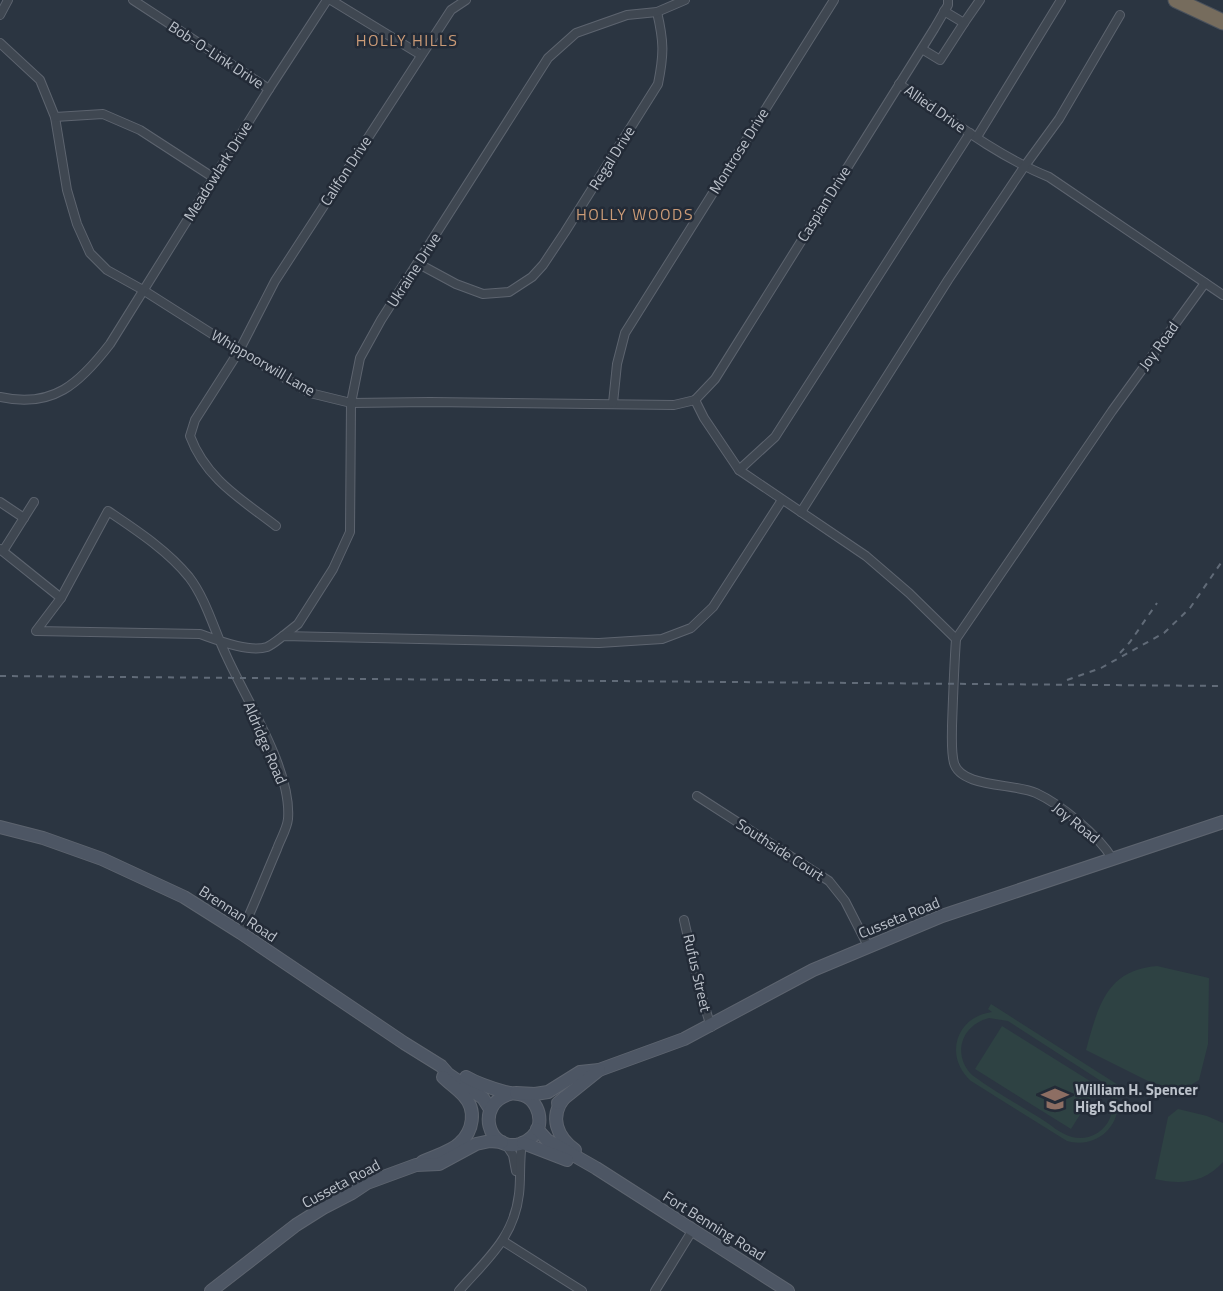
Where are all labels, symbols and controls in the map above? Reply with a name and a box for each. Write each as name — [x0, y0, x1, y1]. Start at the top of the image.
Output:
street label: Bob-O-Link Drive — [164, 15, 269, 94]
district label: HOLLY HILLS — [356, 28, 458, 52]
street label: Allied Drive — [900, 79, 971, 138]
street label: Montrose Drive — [703, 103, 774, 198]
street label: Meadowlark Drive — [178, 116, 258, 225]
street label: Regal Drive — [583, 121, 640, 194]
street label: Califon Drive — [314, 131, 377, 210]
street label: Caspian Drive — [791, 161, 856, 246]
district label: HOLLY WOODS — [576, 202, 694, 226]
street label: Ukraine Drive — [381, 228, 446, 311]
street label: Joy Road — [1133, 317, 1184, 375]
street label: Whippoorwill Lane — [207, 323, 320, 402]
street label: Aldridge Road — [238, 698, 293, 788]
street label: Joy Road — [1048, 796, 1105, 849]
street label: Southside Court — [732, 812, 829, 887]
street label: Brennan Road — [195, 880, 282, 948]
street label: Cusseta Road — [855, 891, 943, 944]
street label: Rufus Street — [677, 932, 718, 1015]
place label: William H. Spencer High School — [1075, 1078, 1198, 1118]
school or university icon: William H. Spencer High School — [1040, 1084, 1070, 1114]
street label: Cusseta Road — [297, 1153, 384, 1214]
street label: Fort Benning Road — [659, 1185, 770, 1266]

